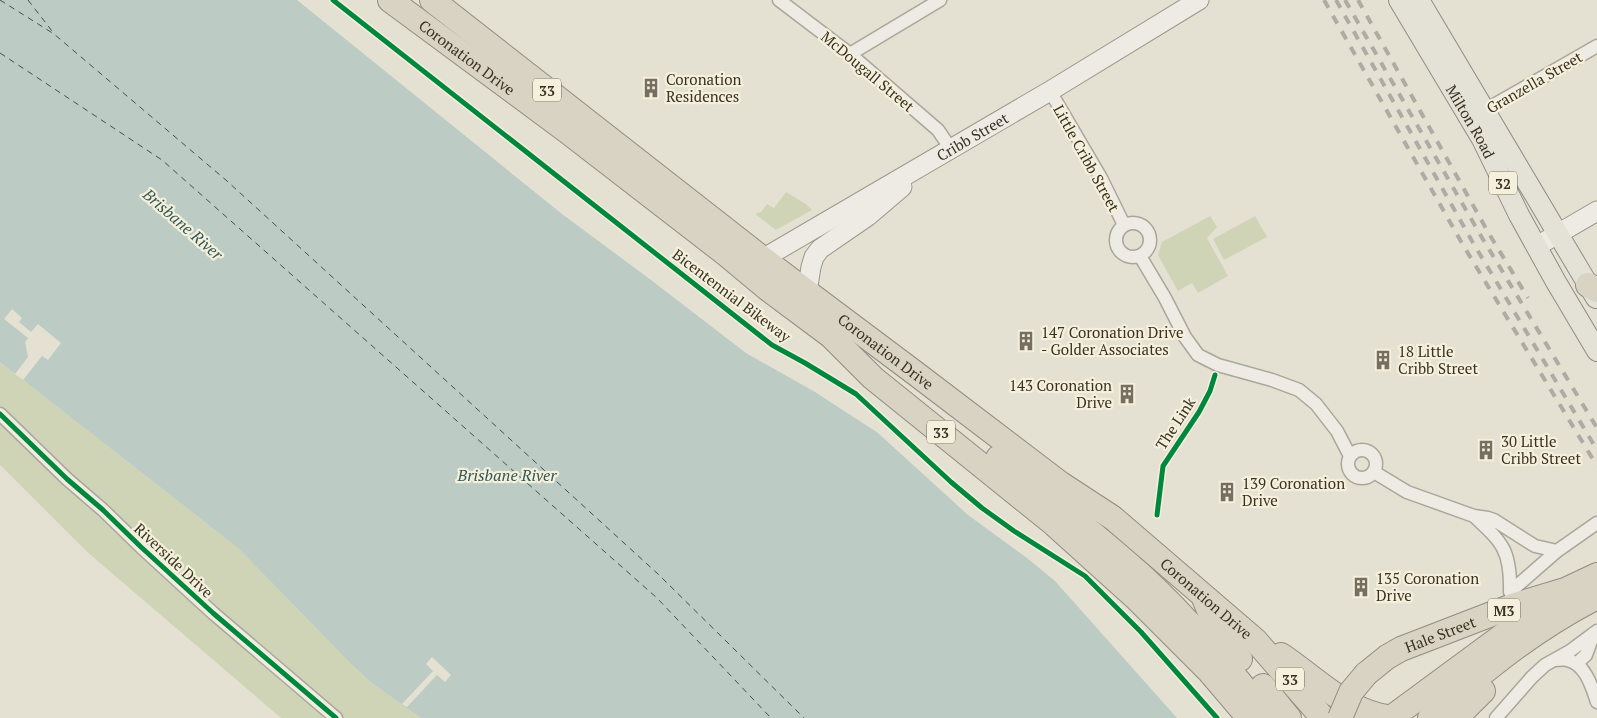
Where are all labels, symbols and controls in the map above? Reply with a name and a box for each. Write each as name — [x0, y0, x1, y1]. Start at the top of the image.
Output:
street label: Coronation Drive — [415, 15, 519, 99]
street label: McDougall Street — [817, 26, 919, 116]
street label: Granzella Street — [1482, 46, 1586, 118]
place label: Coronation Residences — [666, 69, 742, 106]
building icon: Coronation Residences — [640, 77, 662, 99]
road number: 33 — [533, 78, 561, 102]
street label: Milton Road — [1442, 81, 1500, 161]
street label: Little Cribb Street — [1049, 101, 1125, 215]
street label: Cribb Street — [933, 107, 1012, 165]
road number: 32 — [1489, 172, 1517, 194]
water label: Brisbane River — [138, 183, 228, 265]
street label: Bicentennial Bikeway — [669, 244, 795, 346]
street label: Coronation Drive — [834, 309, 938, 394]
place label: 147 Coronation Drive - Golder Associates — [1041, 322, 1183, 359]
building icon: 147 Coronation Drive - Golder Associates — [1015, 330, 1037, 352]
place label: 18 Little Cribb Street — [1398, 341, 1478, 378]
building icon: 18 Little Cribb Street — [1372, 349, 1394, 371]
place label: 143 Coronation Drive — [1009, 375, 1112, 412]
building icon: 143 Coronation Drive — [1116, 383, 1138, 405]
street label: The Link — [1151, 393, 1200, 453]
road number: 33 — [927, 421, 955, 444]
place label: 30 Little Cribb Street — [1501, 431, 1581, 468]
building icon: 30 Little Cribb Street — [1475, 439, 1497, 461]
water label: Brisbane River — [457, 464, 557, 486]
place label: 139 Coronation Drive — [1242, 473, 1345, 510]
building icon: 139 Coronation Drive — [1216, 481, 1238, 503]
street label: Riverside Drive — [130, 518, 218, 602]
street label: Coronation Drive — [1156, 553, 1257, 643]
place label: 135 Coronation Drive — [1376, 568, 1479, 605]
building icon: 135 Coronation Drive — [1350, 576, 1372, 598]
road number: M3 — [1488, 598, 1520, 622]
street label: Hale Street — [1402, 611, 1479, 657]
road number: 33 — [1276, 668, 1304, 691]

